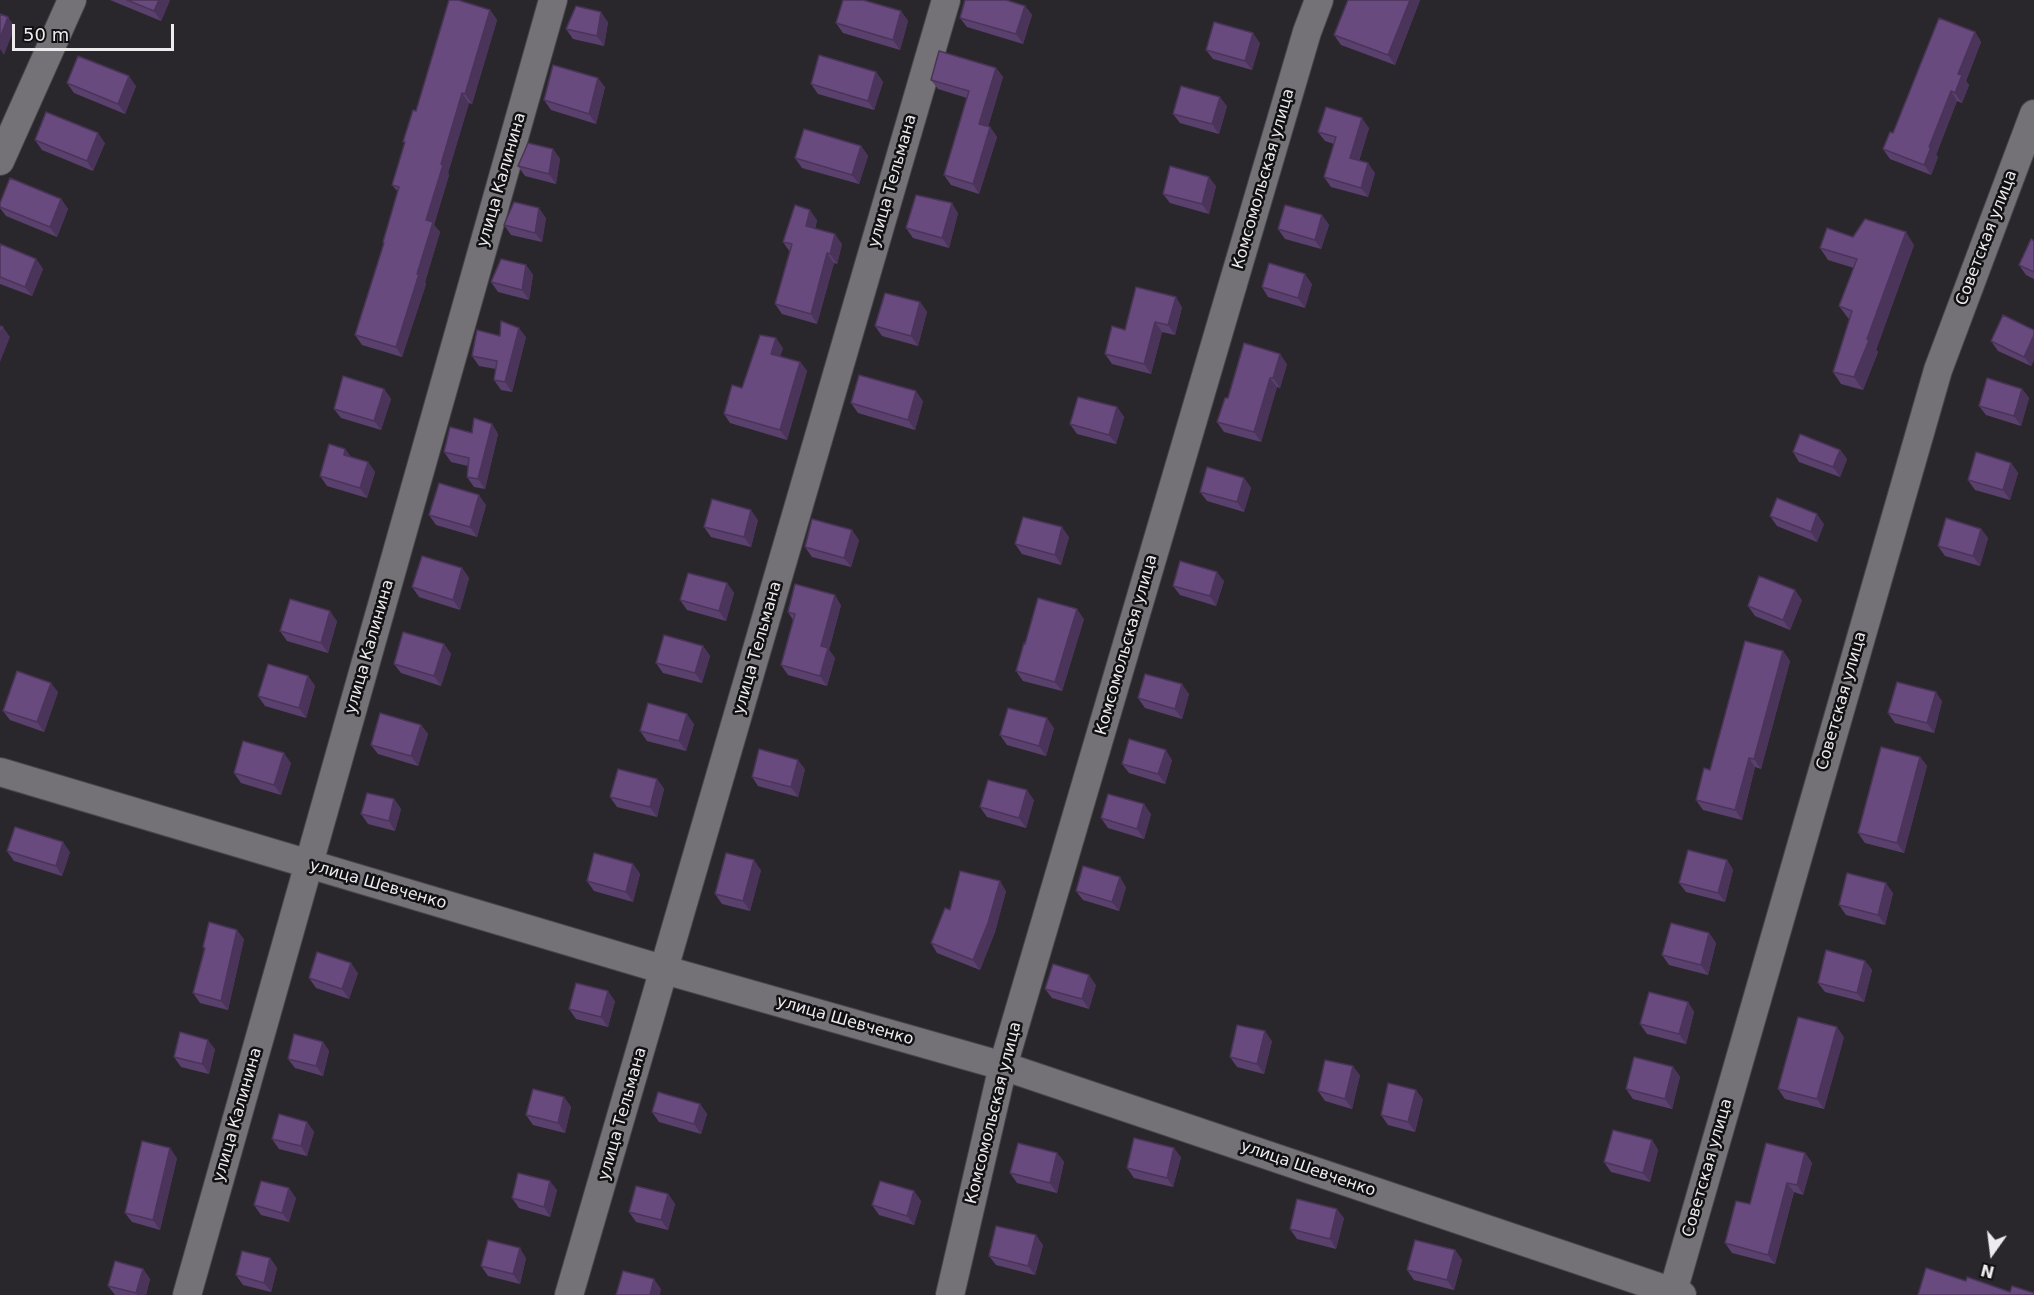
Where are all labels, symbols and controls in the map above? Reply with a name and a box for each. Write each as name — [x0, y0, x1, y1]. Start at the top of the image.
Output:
scale bar — [15, 12, 177, 50]
text: 50 m — [23, 24, 69, 45]
street label: Комсомольская улица — [1229, 86, 1299, 272]
street label: улица Калинина — [474, 111, 530, 249]
street label: улица Тельмана — [865, 112, 921, 250]
street label: Советская улица — [1952, 168, 2022, 308]
street label: Комсомольская улица — [1092, 552, 1162, 738]
street label: улица Калинина — [342, 578, 398, 716]
street label: улица Тельмана — [730, 579, 786, 717]
street label: Советская улица — [1813, 629, 1871, 773]
street label: улица Шевченко — [307, 856, 449, 914]
street label: улица Шевченко — [774, 992, 916, 1050]
street label: Комсомольская улица — [962, 1020, 1026, 1206]
street label: улица Тельмана — [595, 1045, 651, 1183]
street label: улица Калинина — [210, 1046, 266, 1184]
street label: Советская улица — [1679, 1096, 1737, 1240]
street label: улица Шевченко — [1238, 1137, 1378, 1201]
north arrow — [1962, 1223, 2022, 1283]
text: N — [1979, 1260, 1996, 1282]

